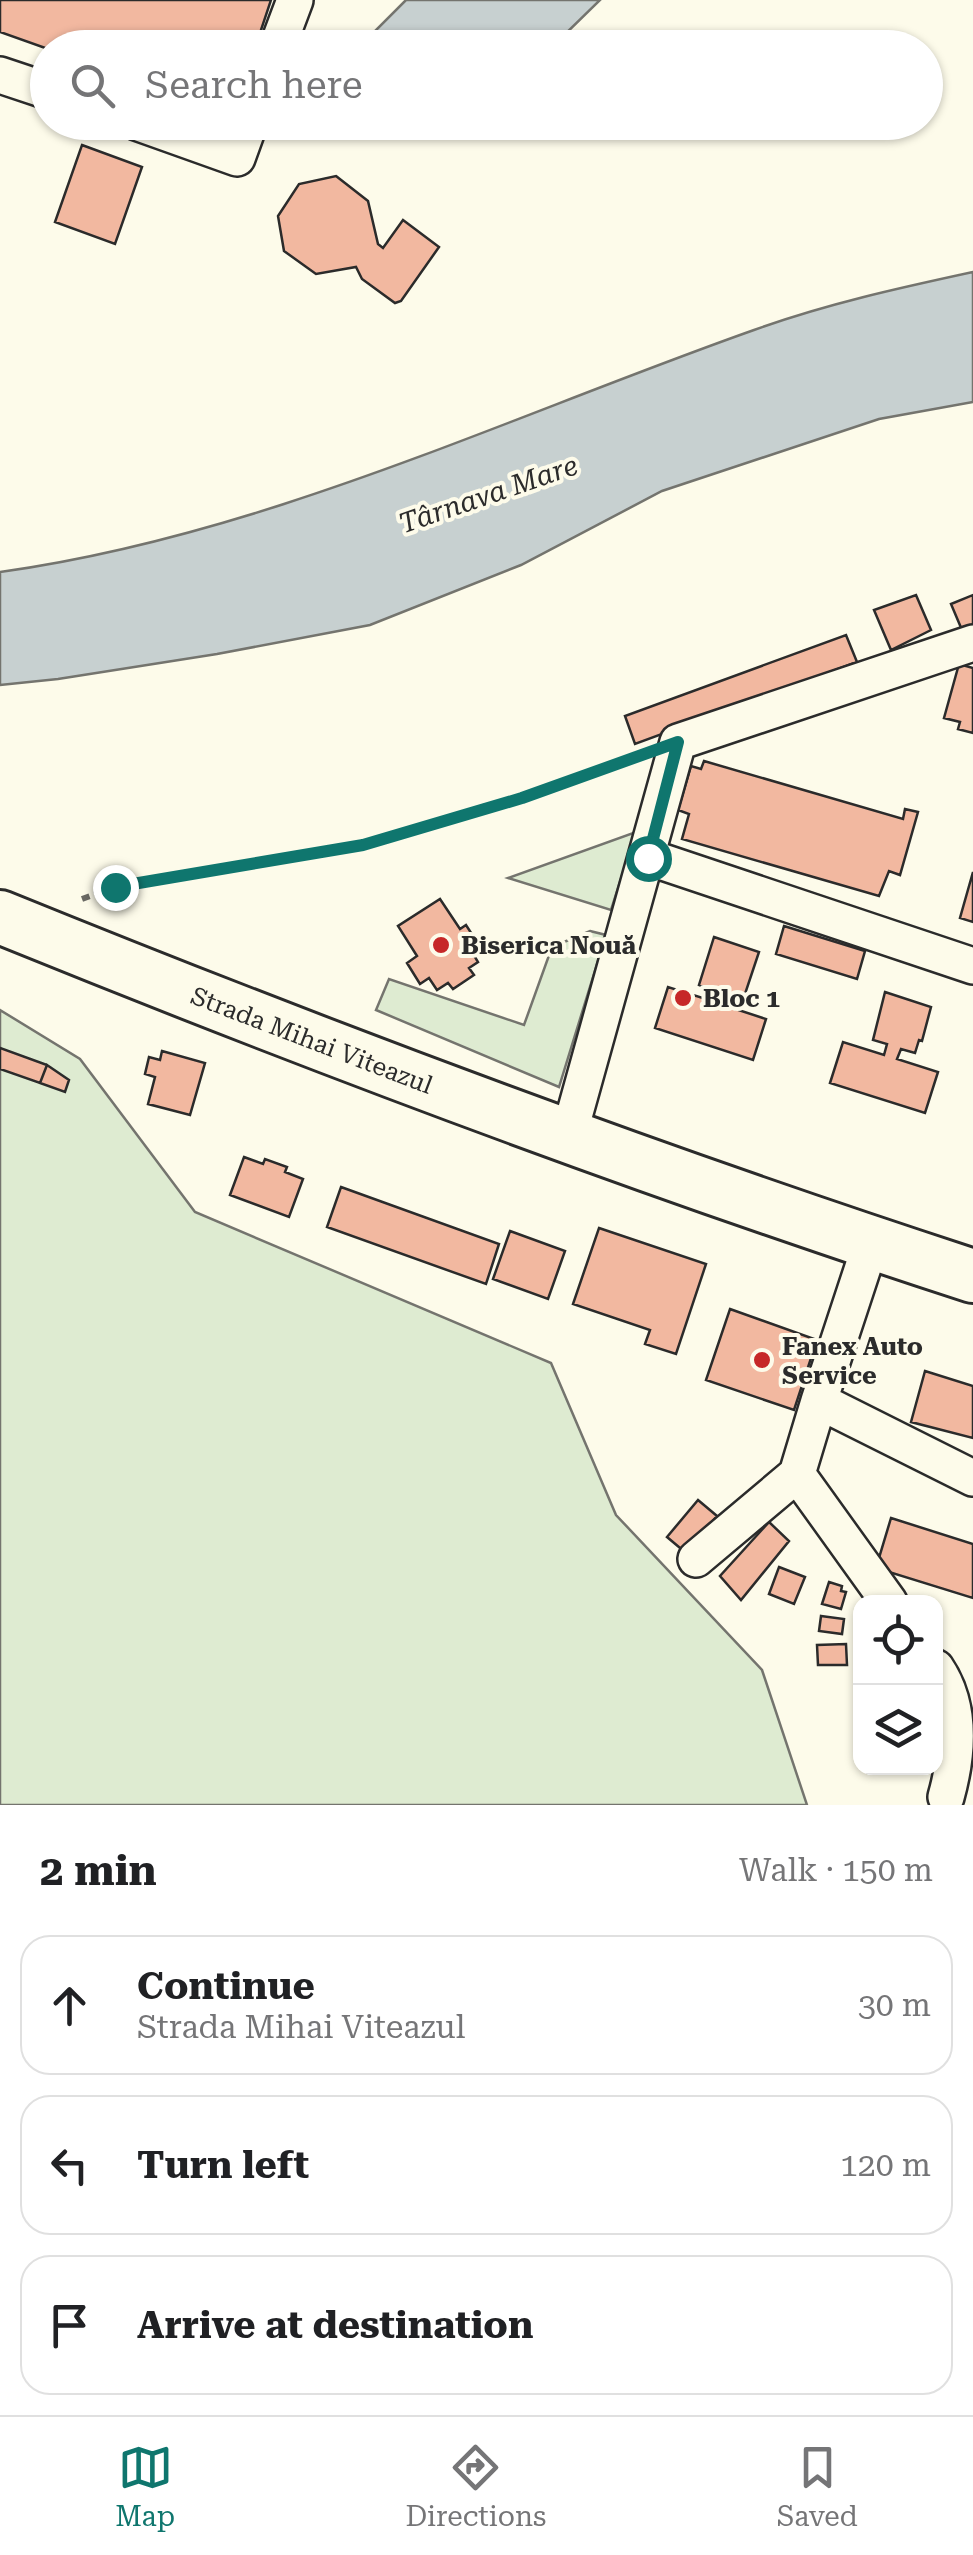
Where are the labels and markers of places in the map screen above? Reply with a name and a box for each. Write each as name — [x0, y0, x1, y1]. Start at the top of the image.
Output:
place label: Biserica Nouă — [461, 931, 637, 960]
marker: Biserica Nouă — [430, 934, 452, 956]
place label: Bloc 1 — [703, 984, 780, 1013]
marker: Bloc 1 — [672, 987, 694, 1009]
place label: Fanex Auto Service — [782, 1332, 923, 1390]
marker: Fanex Auto Service — [751, 1349, 773, 1371]

